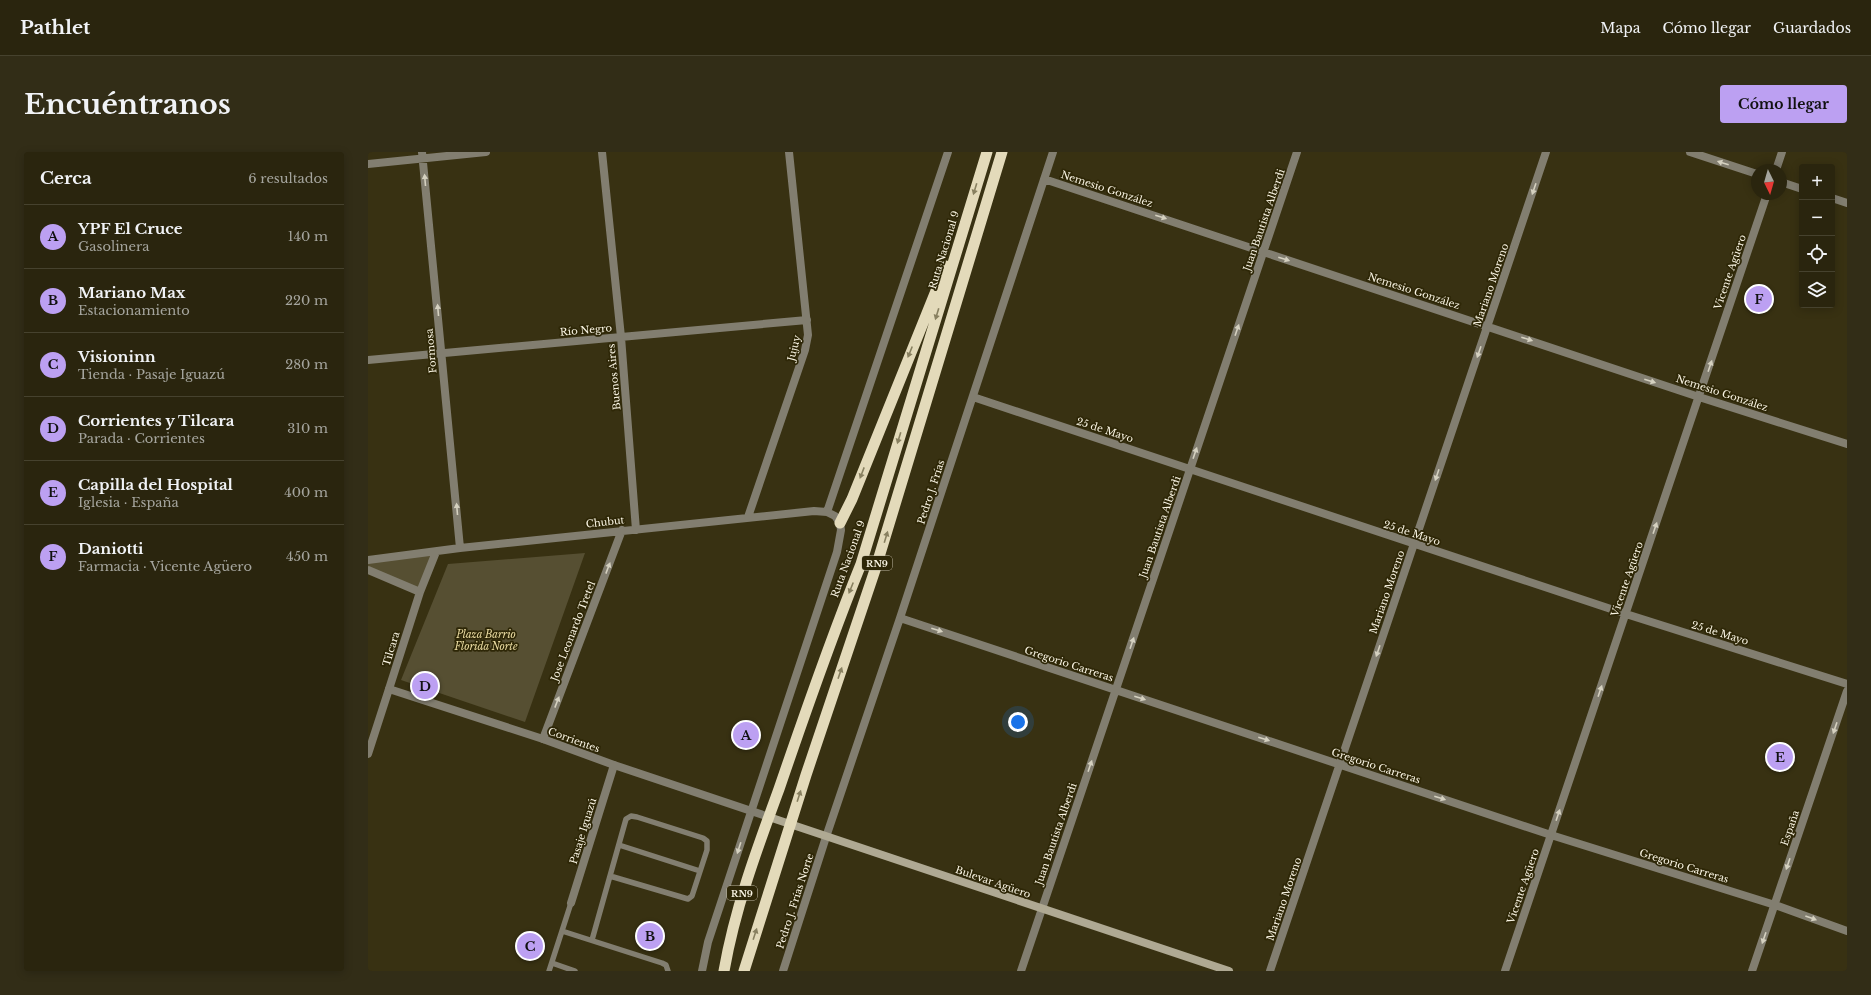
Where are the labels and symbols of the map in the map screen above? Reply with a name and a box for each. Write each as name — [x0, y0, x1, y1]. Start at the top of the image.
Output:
one-way arrow — [1717, 160, 1729, 166]
north arrow — [1751, 164, 1787, 200]
street label: Juan Bautista Alberdi — [1240, 167, 1288, 275]
street label: Nemesio González — [1059, 168, 1155, 210]
one-way arrow — [422, 174, 429, 186]
one-way arrow — [1531, 183, 1537, 195]
one-way arrow — [972, 184, 978, 196]
street label: Ruta Nacional 9 — [926, 209, 962, 291]
one-way arrow — [1155, 215, 1167, 221]
street label: Vicente Agüero — [1711, 232, 1749, 312]
street label: Mariano Moreno — [1471, 241, 1512, 328]
one-way arrow — [1278, 256, 1290, 262]
street label: Nemesio González — [1366, 270, 1462, 312]
pin: F — [1746, 284, 1772, 314]
one-way arrow — [434, 304, 441, 316]
one-way arrow — [934, 308, 940, 320]
street label: Río Negro — [559, 321, 613, 339]
one-way arrow — [1234, 324, 1240, 336]
street label: Formosa — [423, 328, 439, 374]
street label: Jujuy — [784, 333, 804, 364]
one-way arrow — [1521, 337, 1533, 343]
street label: Buenos Aires — [605, 343, 623, 411]
one-way arrow — [907, 346, 913, 357]
one-way arrow — [1476, 346, 1482, 358]
one-way arrow — [1707, 359, 1713, 371]
street label: Nemesio González — [1674, 372, 1770, 414]
one-way arrow — [1645, 378, 1657, 384]
street label: 25 de Mayo — [1075, 415, 1136, 445]
one-way arrow — [896, 432, 902, 444]
one-way arrow — [1193, 447, 1199, 459]
street label: Pedro J. Frías — [914, 458, 948, 526]
one-way arrow — [859, 467, 865, 479]
one-way arrow — [1434, 469, 1440, 481]
street label: Juan Bautista Alberdi — [1136, 474, 1184, 582]
one-way arrow — [453, 503, 460, 515]
street label: Chubut — [585, 513, 625, 530]
street label: 25 de Mayo — [1382, 518, 1443, 548]
street label: Ruta Nacional 9 — [828, 519, 868, 599]
one-way arrow — [1652, 522, 1658, 534]
one-way arrow — [883, 530, 889, 542]
street label: Vicente Agüero — [1608, 539, 1646, 619]
street label: Mariano Moreno — [1367, 548, 1408, 635]
road number: RN9 — [862, 556, 892, 570]
one-way arrow — [605, 561, 611, 573]
street label: Jose Leonardo Tretel — [547, 579, 598, 685]
one-way arrow — [847, 583, 853, 595]
street label: 25 de Mayo — [1690, 618, 1751, 648]
park label: Plaza Barrio Florida Norte — [454, 628, 518, 653]
one-way arrow — [932, 628, 944, 634]
street label: Tilcara — [380, 630, 403, 668]
one-way arrow — [1129, 636, 1135, 648]
street label: Gregorio Carreras — [1023, 643, 1116, 685]
one-way arrow — [1375, 646, 1381, 658]
one-way arrow — [837, 667, 843, 679]
pin: D — [412, 671, 438, 701]
one-way arrow — [1597, 685, 1603, 697]
one-way arrow — [1135, 695, 1147, 701]
one-way arrow — [555, 696, 561, 708]
your location — [1008, 712, 1028, 732]
pin: A — [733, 720, 759, 750]
one-way arrow — [1831, 722, 1837, 734]
street label: Corrientes — [546, 725, 602, 756]
one-way arrow — [1258, 736, 1270, 742]
pin: E — [1767, 742, 1793, 772]
street label: Gregorio Carreras — [1330, 745, 1423, 787]
one-way arrow — [1087, 759, 1093, 771]
street label: Juan Bautista Alberdi — [1032, 781, 1080, 889]
one-way arrow — [796, 790, 802, 802]
one-way arrow — [1434, 795, 1446, 801]
street label: Pasaje Iguazú — [567, 796, 599, 866]
one-way arrow — [1555, 808, 1561, 820]
street label: España — [1778, 808, 1802, 847]
one-way arrow — [736, 842, 742, 854]
street label: Vicente Agüero — [1504, 846, 1542, 926]
street label: Gregorio Carreras — [1638, 846, 1731, 886]
street label: Pedro J. Frías Norte — [773, 851, 817, 950]
street label: Mariano Moreno — [1264, 855, 1305, 942]
one-way arrow — [1785, 859, 1791, 871]
street label: Bulevar Agüero — [954, 863, 1033, 901]
road number: RN9 — [727, 886, 757, 900]
one-way arrow — [1805, 915, 1817, 921]
pin: B — [637, 921, 663, 951]
one-way arrow — [752, 927, 758, 939]
pin: C — [517, 931, 543, 961]
one-way arrow — [1760, 932, 1766, 944]

